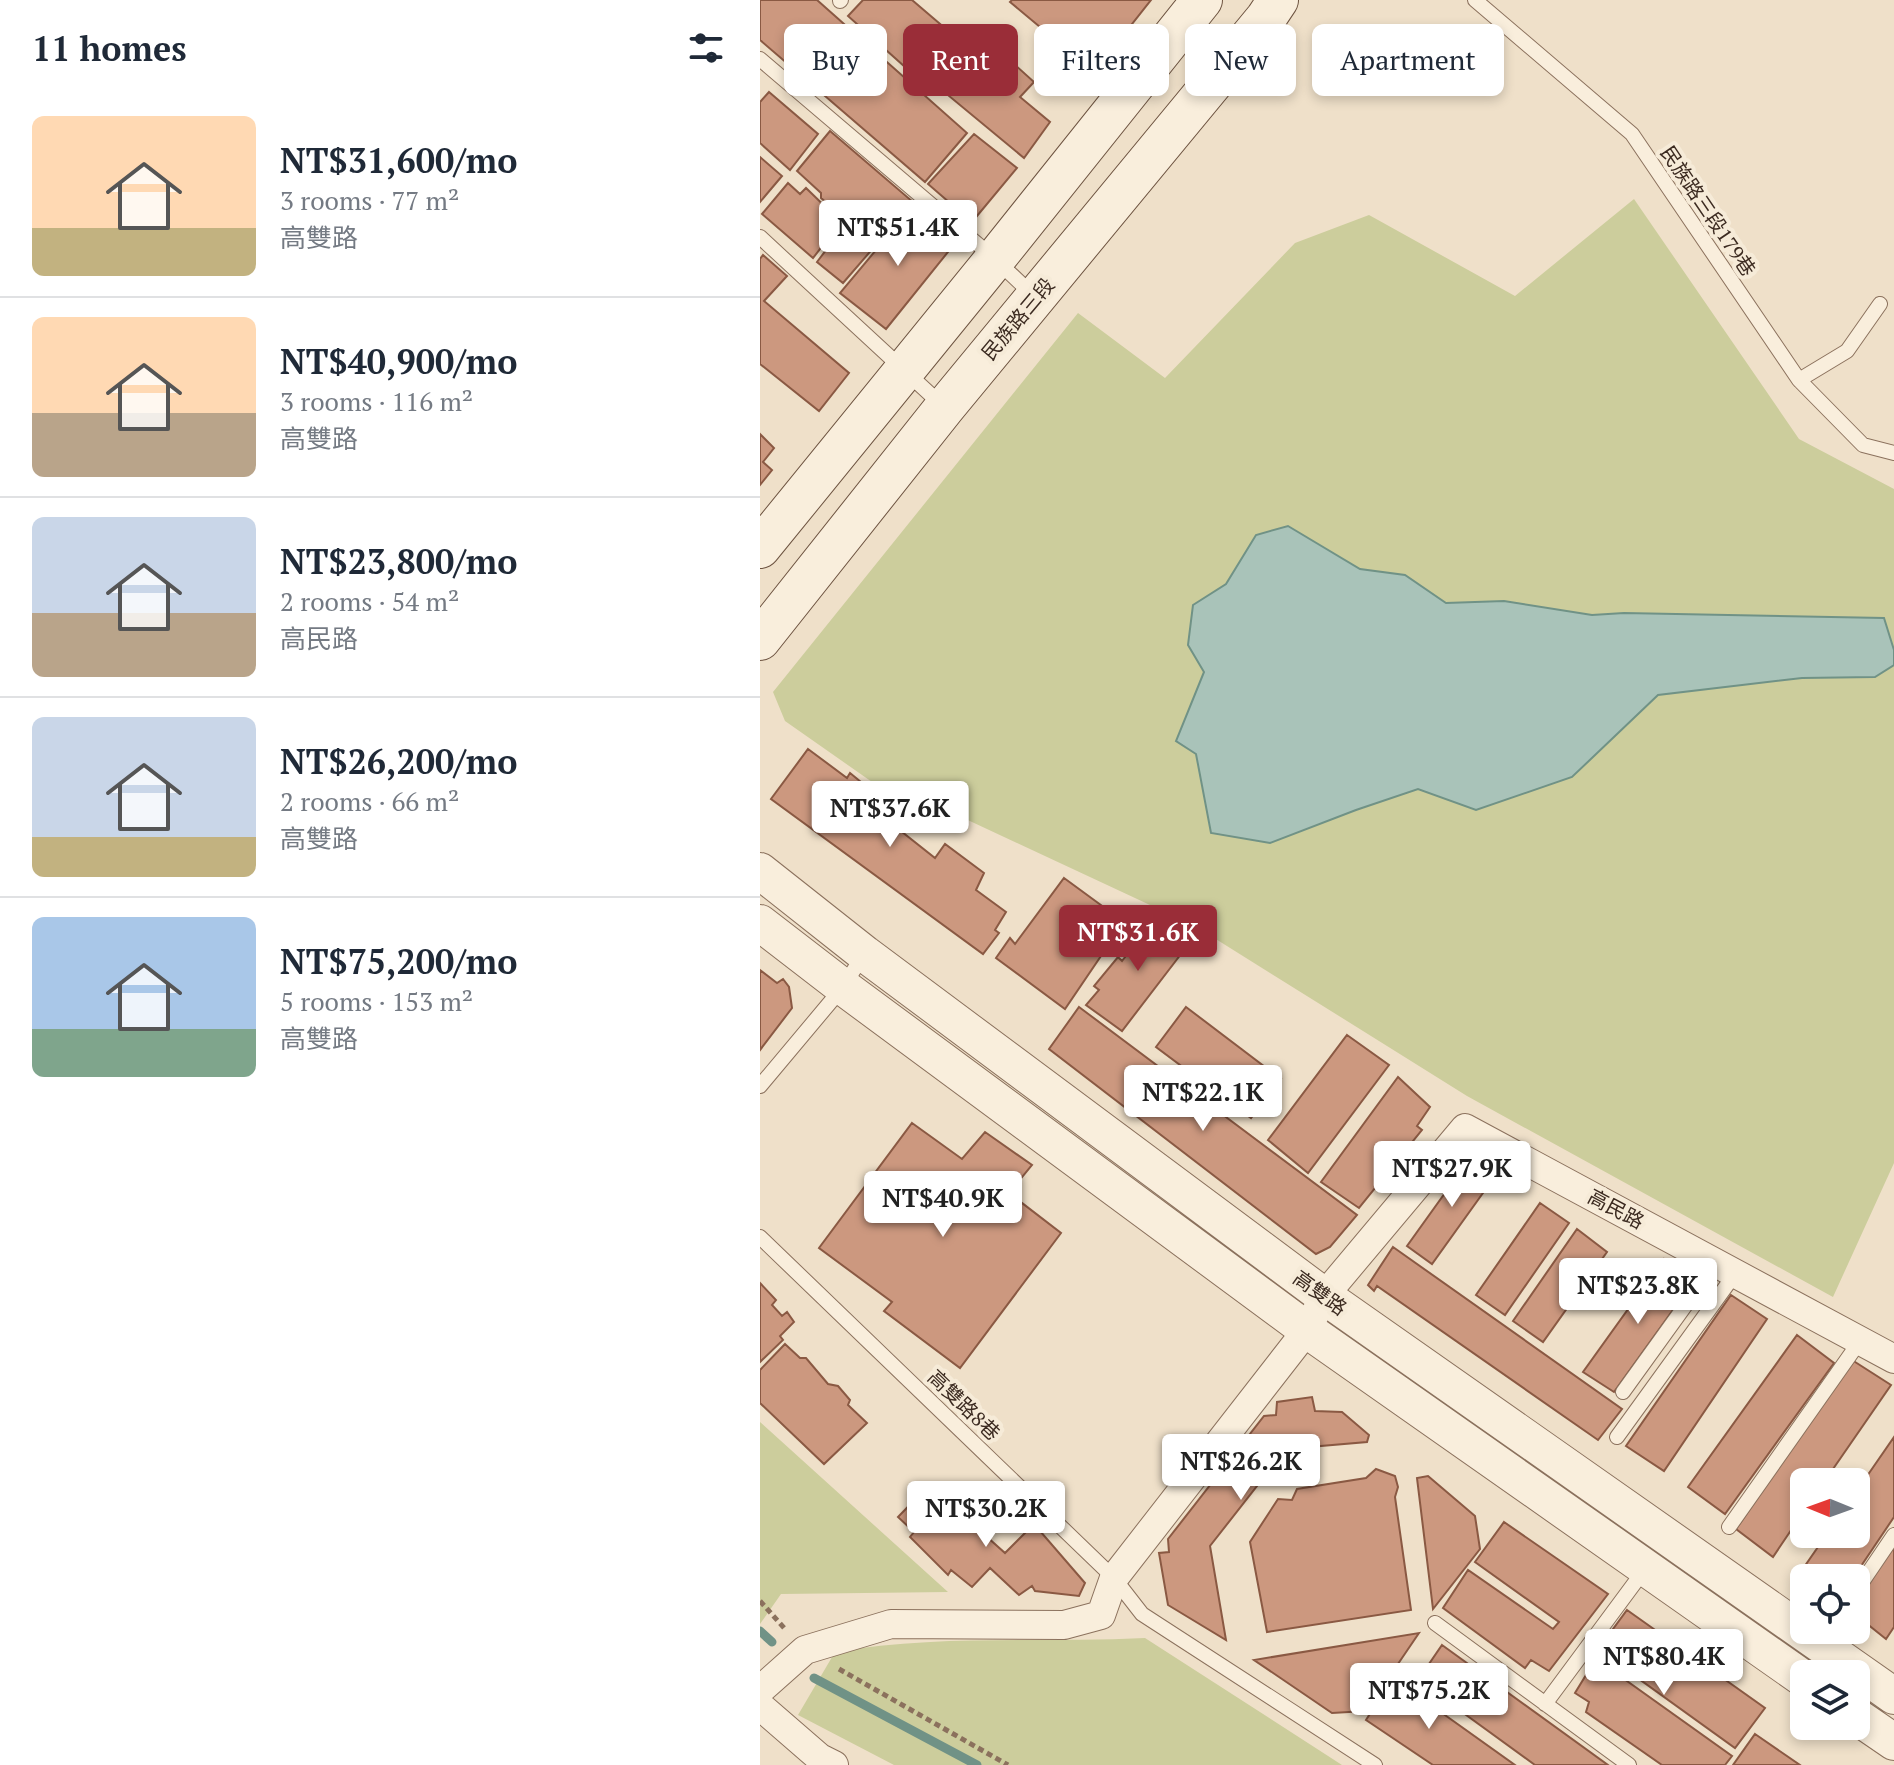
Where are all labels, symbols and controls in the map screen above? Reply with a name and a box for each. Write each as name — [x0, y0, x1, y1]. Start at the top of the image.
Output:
chip: Buy — [784, 24, 887, 96]
chip: Rent — [903, 24, 1018, 96]
chip: Filters — [1034, 24, 1169, 96]
chip: New — [1185, 24, 1296, 96]
chip: Apartment — [1312, 24, 1504, 96]
text: 11 homes — [32, 26, 187, 71]
icon: filters — [684, 26, 728, 70]
text: NT$31,600/mo — [280, 138, 517, 183]
street label: 民族路三段179巷 — [1655, 140, 1762, 281]
icon: home — [96, 148, 192, 244]
text: 3 rooms · 77 m² — [280, 183, 459, 217]
pin: NT$51.4K — [815, 200, 981, 268]
text: NT$51.4K — [837, 209, 959, 243]
text: 高雙路 — [280, 220, 358, 254]
street label: 民族路三段 — [975, 272, 1060, 366]
text: NT$40,900/mo — [280, 339, 517, 384]
icon: home — [96, 349, 192, 445]
text: 3 rooms · 116 m² — [280, 384, 473, 418]
text: 高雙路 — [280, 421, 358, 455]
text: NT$23,800/mo — [280, 539, 517, 584]
icon: home — [96, 549, 192, 645]
text: 2 rooms · 54 m² — [280, 584, 459, 618]
text: 高民路 — [280, 621, 358, 655]
text: NT$26,200/mo — [280, 739, 517, 784]
icon: home — [96, 749, 192, 845]
pin: NT$37.6K — [807, 781, 973, 849]
text: 2 rooms · 66 m² — [280, 784, 459, 818]
text: NT$37.6K — [830, 790, 950, 824]
text: 高雙路 — [280, 821, 358, 855]
pin: NT$31.6K — [1055, 905, 1221, 973]
text: NT$31.6K — [1077, 914, 1199, 948]
text: NT$75,200/mo — [280, 939, 517, 984]
icon: home — [96, 949, 192, 1045]
text: 5 rooms · 153 m² — [280, 984, 473, 1018]
text: 高雙路 — [280, 1021, 358, 1055]
pin: NT$22.1K — [1120, 1065, 1286, 1133]
text: NT$22.1K — [1142, 1074, 1264, 1108]
pin: NT$27.9K — [1369, 1141, 1535, 1209]
text: NT$27.9K — [1392, 1150, 1512, 1184]
pin: NT$40.9K — [860, 1171, 1026, 1239]
text: NT$40.9K — [882, 1180, 1004, 1214]
street label: 高民路 — [1583, 1183, 1649, 1235]
pin: NT$23.8K — [1555, 1258, 1721, 1326]
street label: 高雙路 — [1288, 1264, 1352, 1321]
text: NT$23.8K — [1577, 1267, 1699, 1301]
street label: 高雙路8巷 — [922, 1363, 1006, 1446]
pin: NT$26.2K — [1158, 1434, 1324, 1502]
text: NT$26.2K — [1180, 1443, 1302, 1477]
north arrow — [1790, 1468, 1870, 1548]
map controls — [1790, 1468, 1870, 1740]
pin: NT$30.2K — [903, 1481, 1069, 1549]
text: NT$30.2K — [925, 1490, 1047, 1524]
button: locate — [1790, 1564, 1870, 1644]
pin: NT$80.4K — [1581, 1629, 1747, 1697]
text: NT$80.4K — [1603, 1638, 1725, 1672]
button: layers — [1790, 1660, 1870, 1740]
pin: NT$75.2K — [1346, 1663, 1512, 1731]
text: NT$75.2K — [1368, 1672, 1490, 1706]

